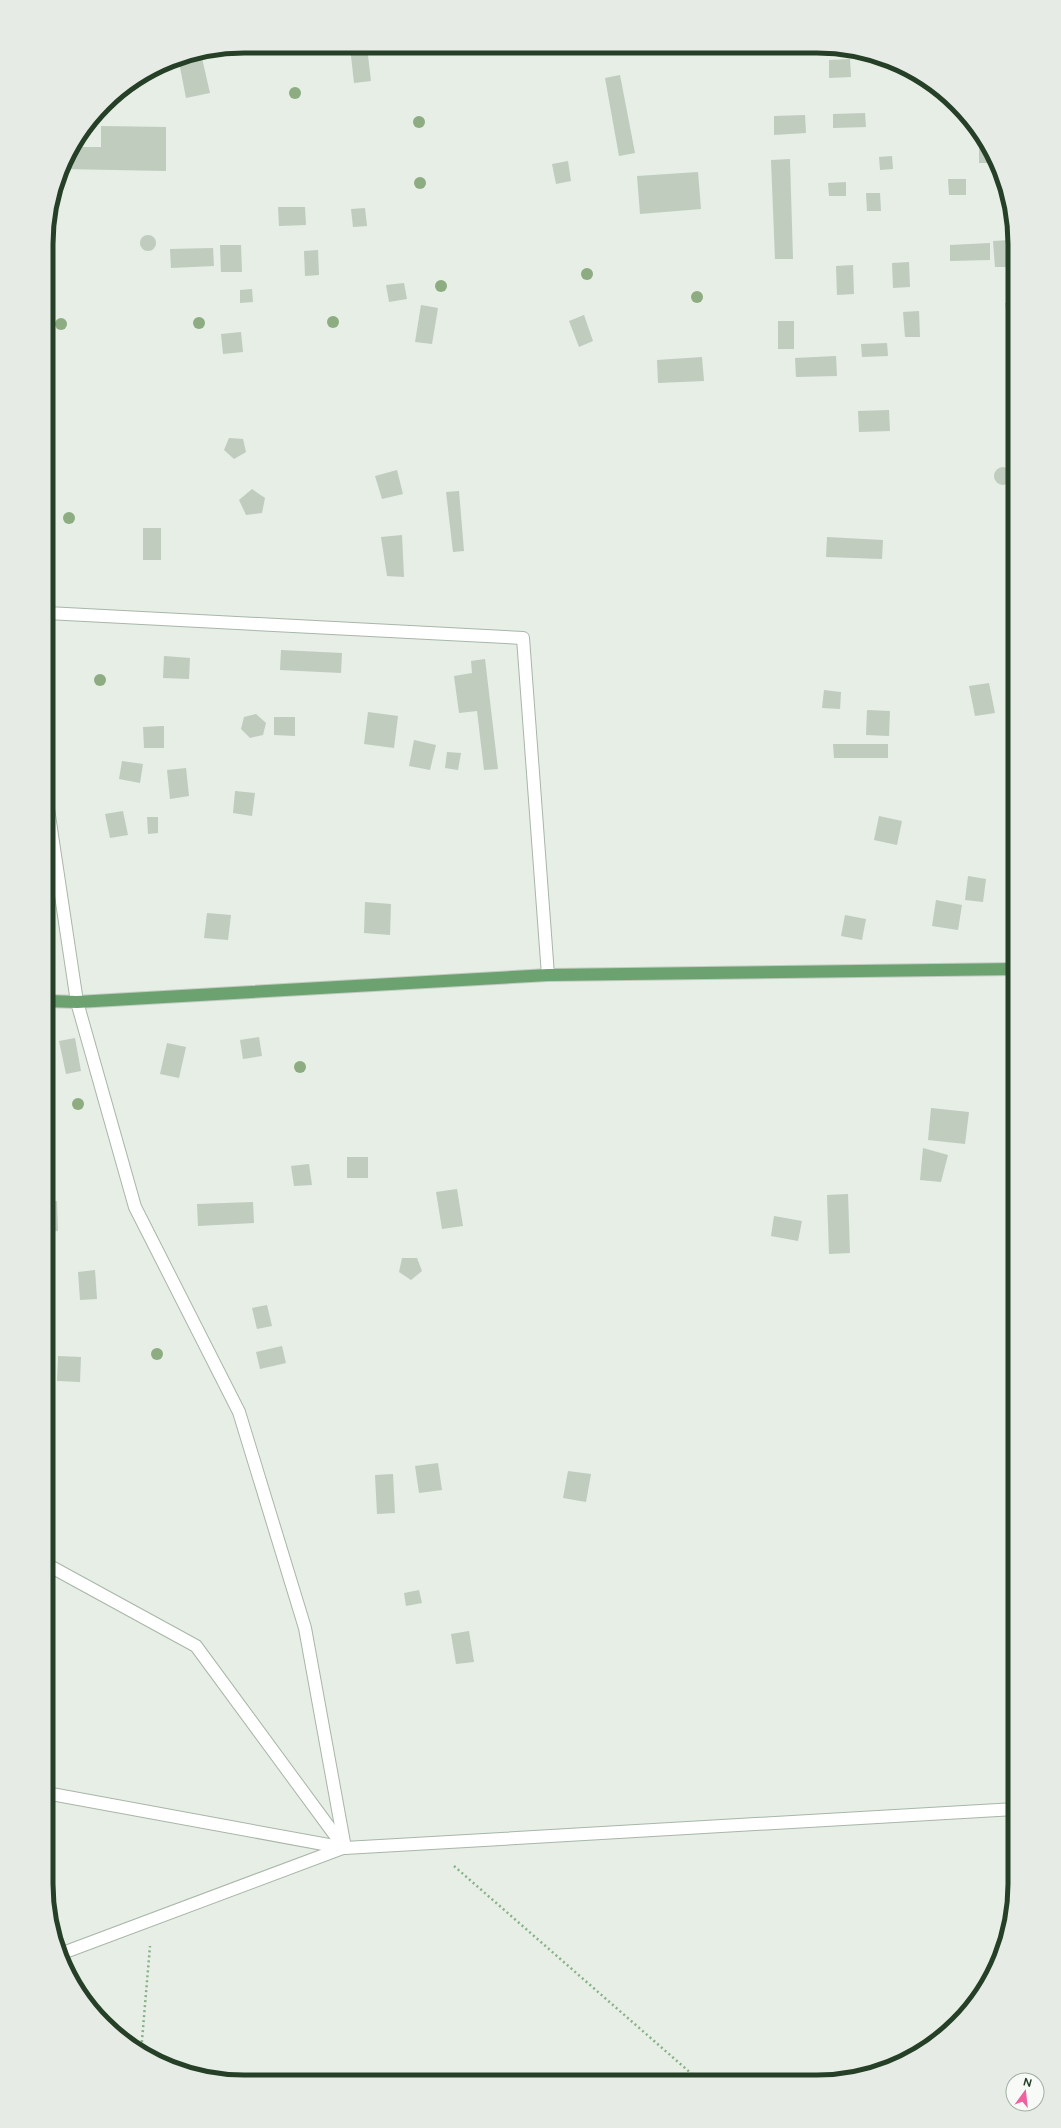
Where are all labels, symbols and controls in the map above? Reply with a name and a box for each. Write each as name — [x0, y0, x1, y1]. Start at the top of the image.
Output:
north arrow — [1005, 2072, 1045, 2112]
text: N — [1022, 2075, 1033, 2090]

